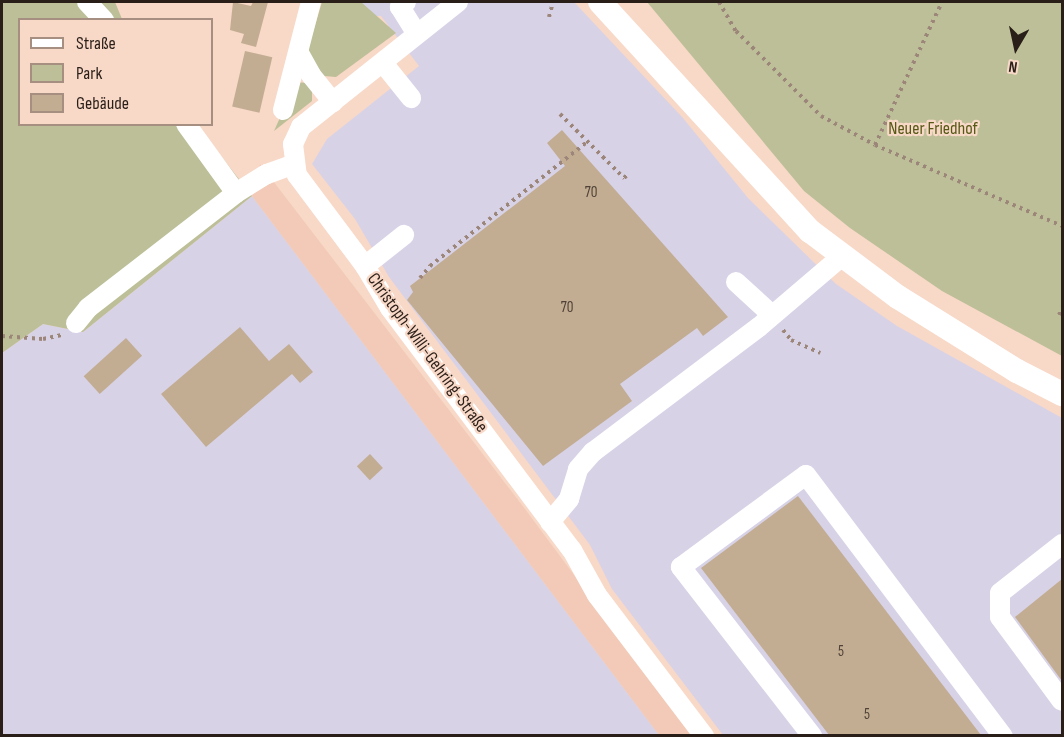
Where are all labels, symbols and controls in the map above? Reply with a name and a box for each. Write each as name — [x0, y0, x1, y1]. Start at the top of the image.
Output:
legend — [18, 18, 213, 126]
north arrow — [986, 18, 1046, 78]
text: Straße — [76, 33, 116, 54]
text: N — [1007, 56, 1019, 76]
text: Park — [76, 63, 102, 84]
text: Gebäude — [76, 93, 129, 114]
park label: Neuer Friedhof — [888, 118, 978, 140]
house number: 70 — [585, 184, 597, 202]
street label: Christoph-Willi-Gehring-Straße — [362, 269, 492, 437]
house number: 70 — [561, 299, 573, 317]
house number: 5 — [838, 643, 844, 661]
house number: 5 — [864, 706, 870, 724]

